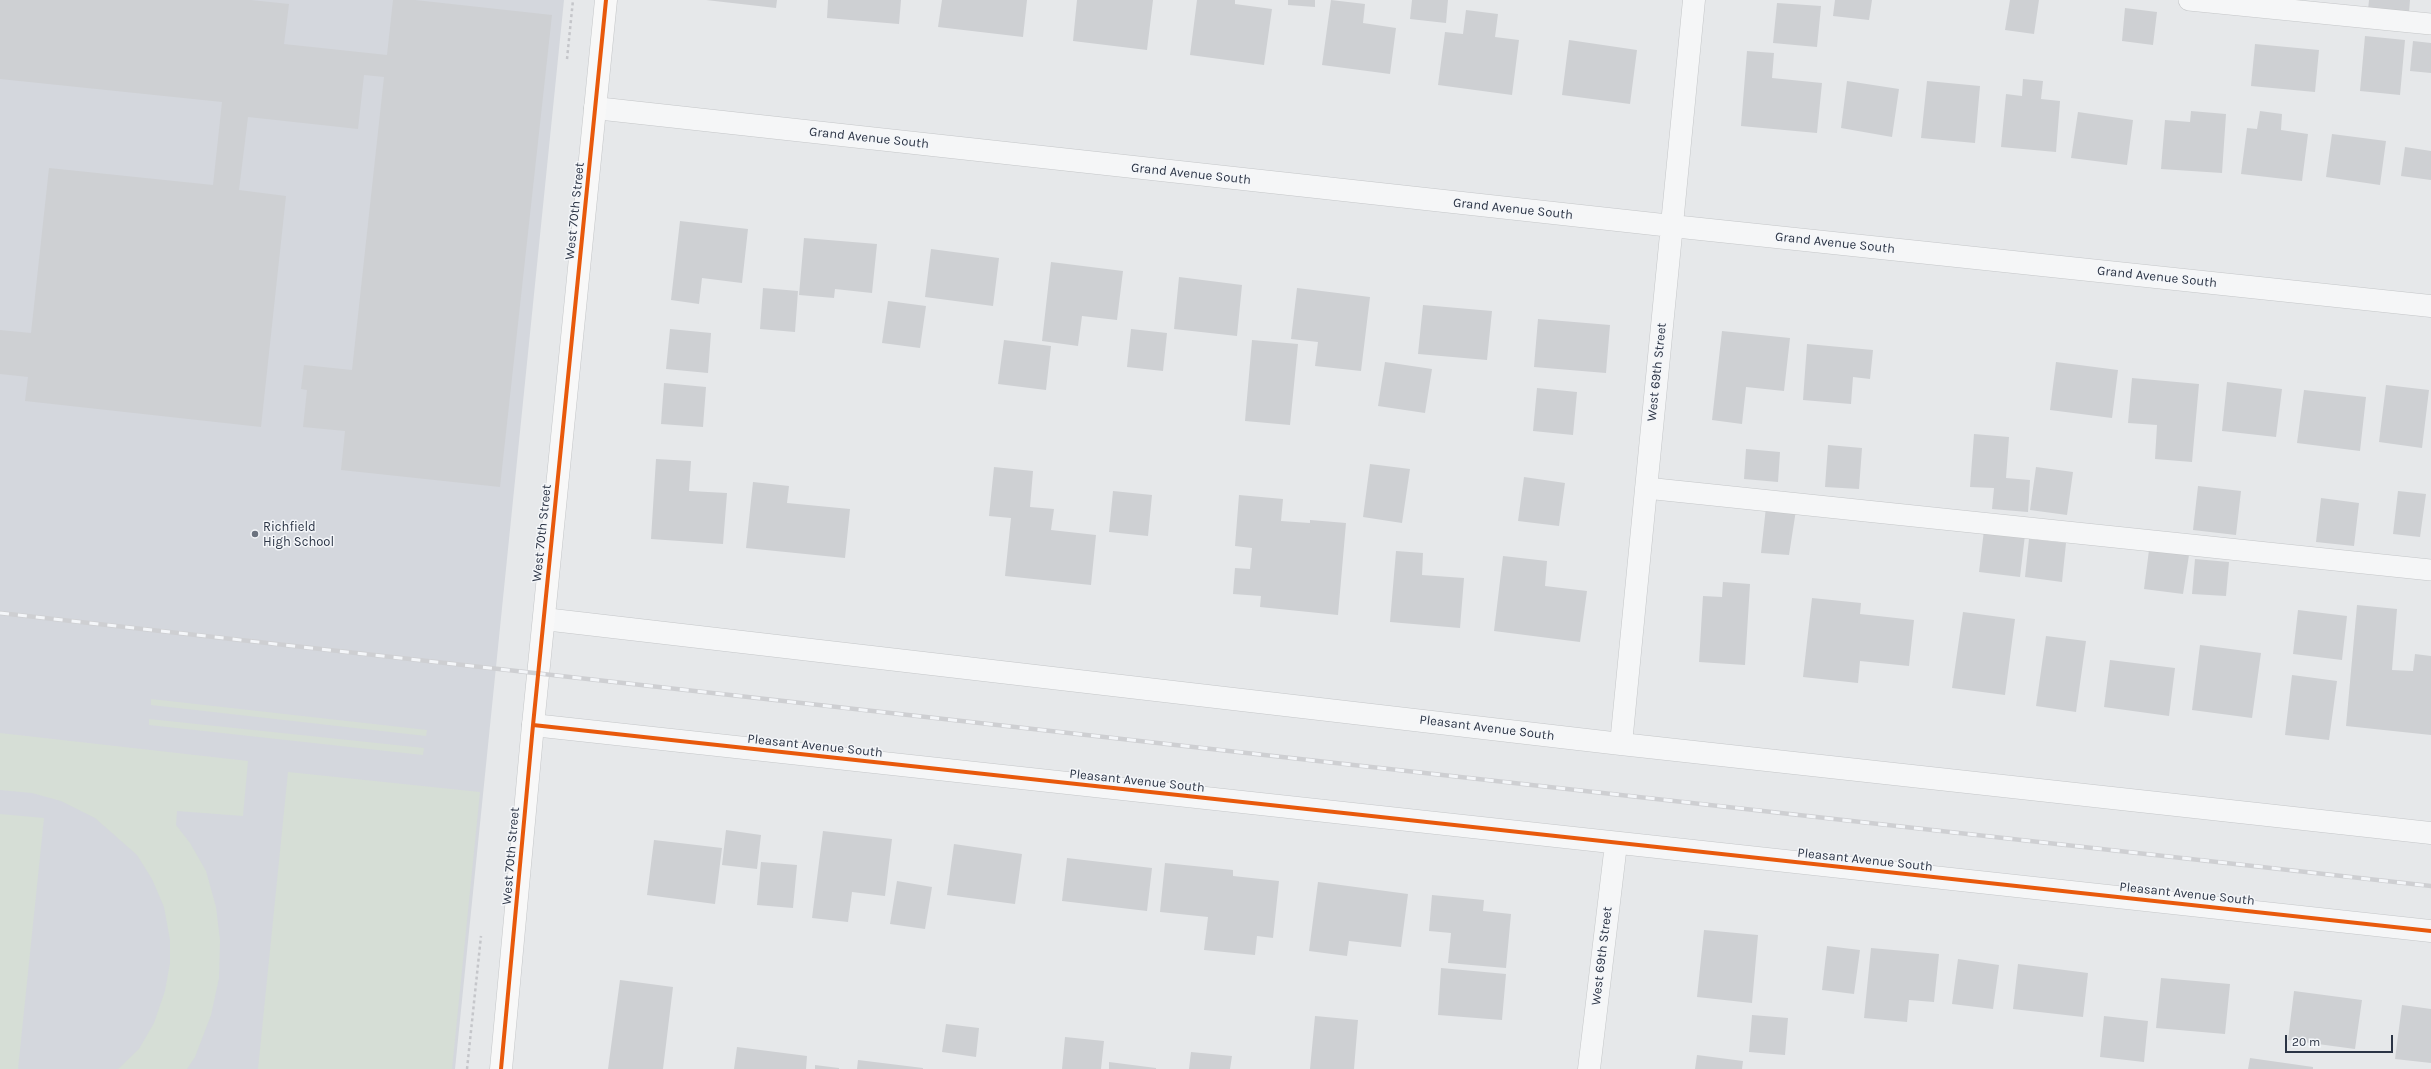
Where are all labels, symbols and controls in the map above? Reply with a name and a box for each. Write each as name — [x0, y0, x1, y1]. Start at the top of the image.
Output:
street label: Grand Avenue South — [808, 124, 930, 152]
street label: Grand Avenue South — [1130, 160, 1252, 188]
street label: West 70th Street — [562, 161, 588, 261]
street label: Grand Avenue South — [1452, 195, 1574, 223]
street label: Grand Avenue South — [1774, 229, 1896, 257]
street label: Grand Avenue South — [2096, 263, 2218, 291]
street label: West 69th Street — [1644, 322, 1670, 422]
street label: West 70th Street — [529, 483, 555, 583]
place label: Richfield High School — [263, 519, 334, 550]
marker: Richfield High School — [250, 529, 260, 539]
street label: Pleasant Avenue South — [1419, 712, 1555, 744]
street label: Pleasant Avenue South — [747, 731, 883, 761]
street label: Pleasant Avenue South — [1069, 766, 1205, 796]
street label: West 70th Street — [499, 806, 523, 906]
street label: Pleasant Avenue South — [1797, 845, 1933, 875]
street label: Pleasant Avenue South — [2119, 879, 2255, 909]
street label: West 69th Street — [1588, 906, 1616, 1006]
scale bar — [2287, 1027, 2395, 1053]
text: 20 m — [2292, 1035, 2320, 1049]

